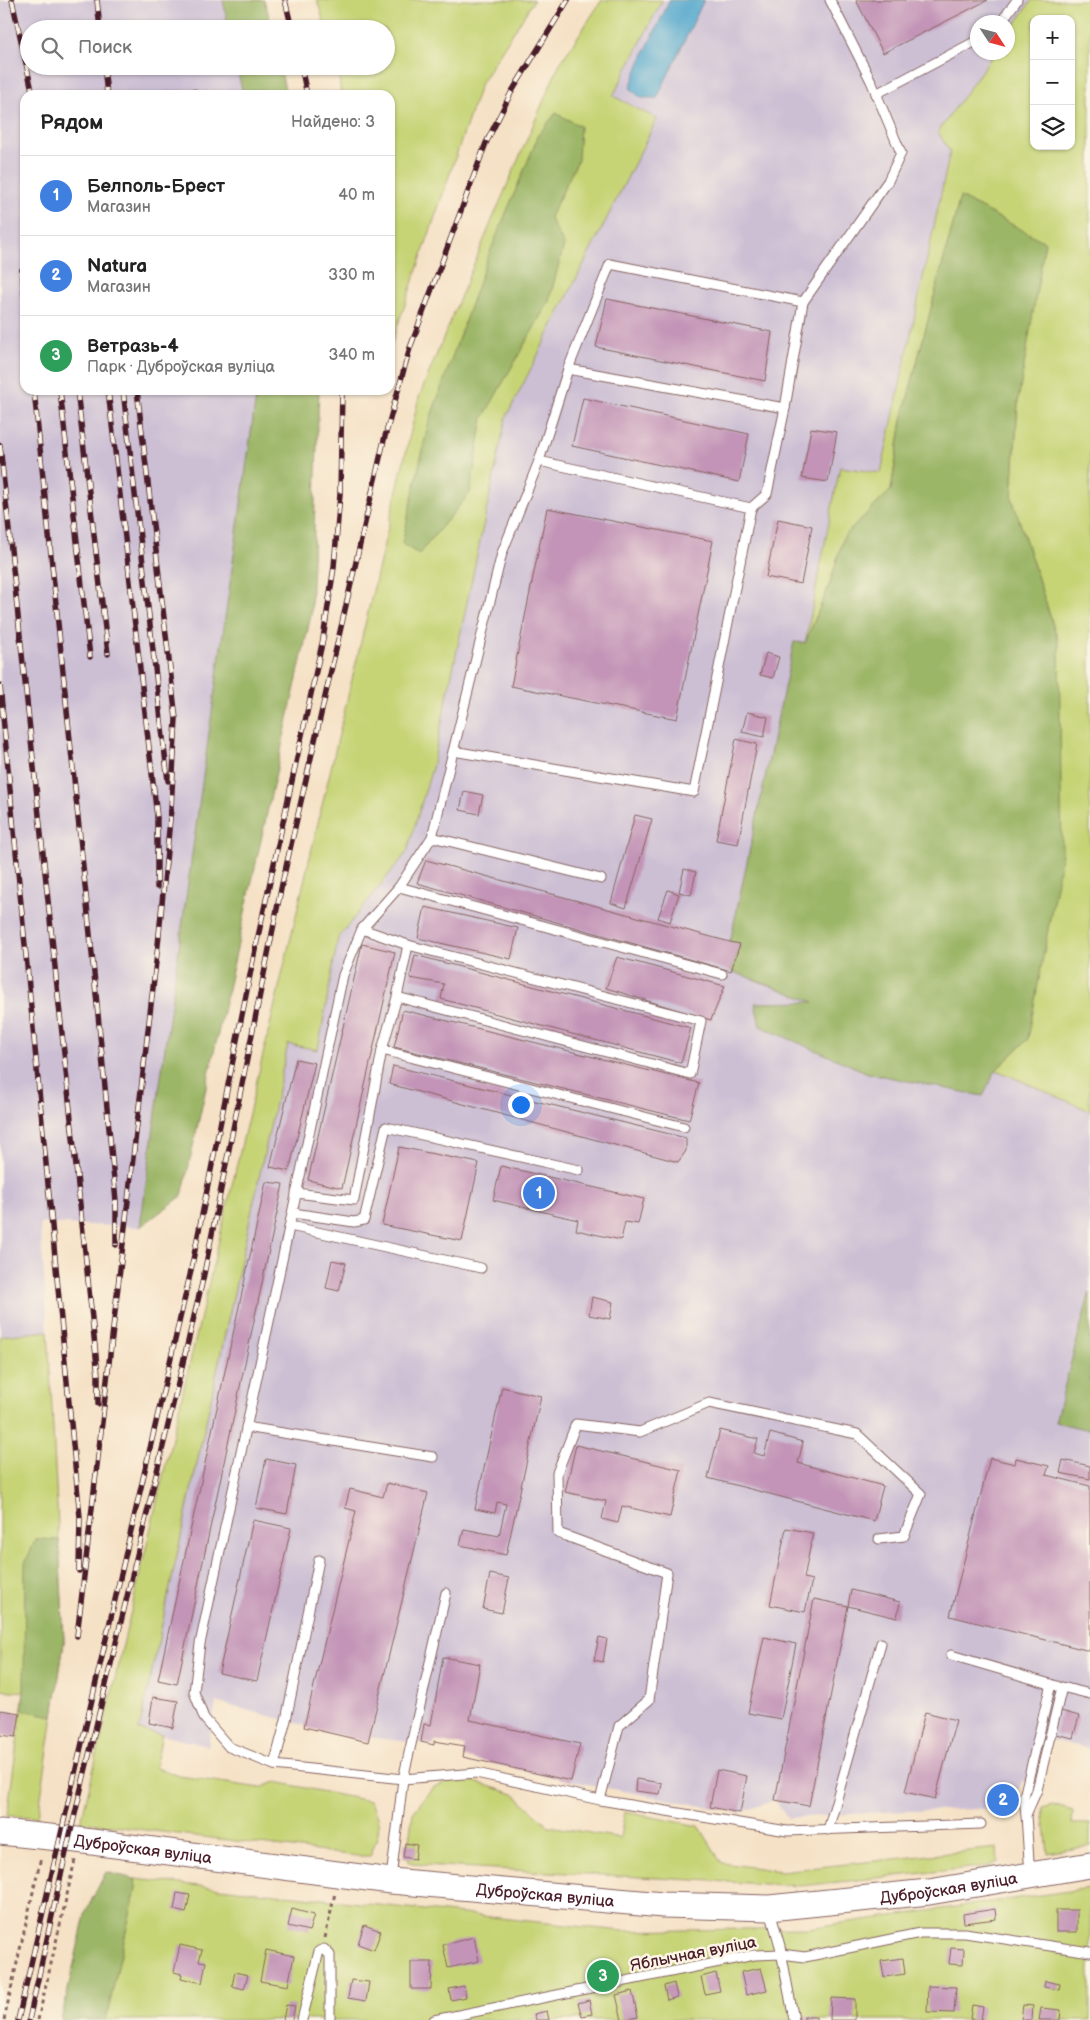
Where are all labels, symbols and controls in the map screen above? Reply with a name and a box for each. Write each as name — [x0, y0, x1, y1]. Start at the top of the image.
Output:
north arrow — [970, 15, 1015, 60]
map controls — [1030, 15, 1075, 150]
button: + — [1030, 15, 1075, 60]
search box — [20, 20, 395, 75]
icon: search — [38, 34, 66, 62]
text: Поиск — [78, 36, 132, 59]
button: − — [1030, 60, 1075, 105]
button: layers — [1030, 105, 1075, 150]
text: Рядом — [40, 110, 103, 135]
text: Найдено: 3 — [291, 113, 375, 132]
text: Белполь-Брест — [87, 175, 225, 198]
text: 1 — [53, 186, 59, 205]
text: 40 m — [338, 186, 375, 205]
text: Магазин — [87, 198, 151, 217]
text: Natura — [87, 255, 147, 278]
text: 2 — [51, 266, 61, 285]
text: 330 m — [328, 266, 375, 285]
text: Магазин — [87, 278, 151, 297]
text: Ветразь-4 — [87, 335, 179, 358]
text: 3 — [51, 346, 61, 365]
text: 340 m — [328, 346, 375, 365]
text: Парк · Дуброўская вуліца — [87, 358, 275, 377]
your location — [508, 1092, 534, 1118]
pin: 1 — [523, 1174, 555, 1212]
pin: 2 — [987, 1781, 1019, 1819]
street label: Дуброўская вуліца — [73, 1832, 213, 1869]
street label: Дуброўская вуліца — [879, 1869, 1020, 1908]
street label: Дуброўская вуліца — [475, 1881, 616, 1912]
street label: Яблычная вуліца — [629, 1933, 759, 1976]
pin: 3 — [587, 1957, 619, 1995]

